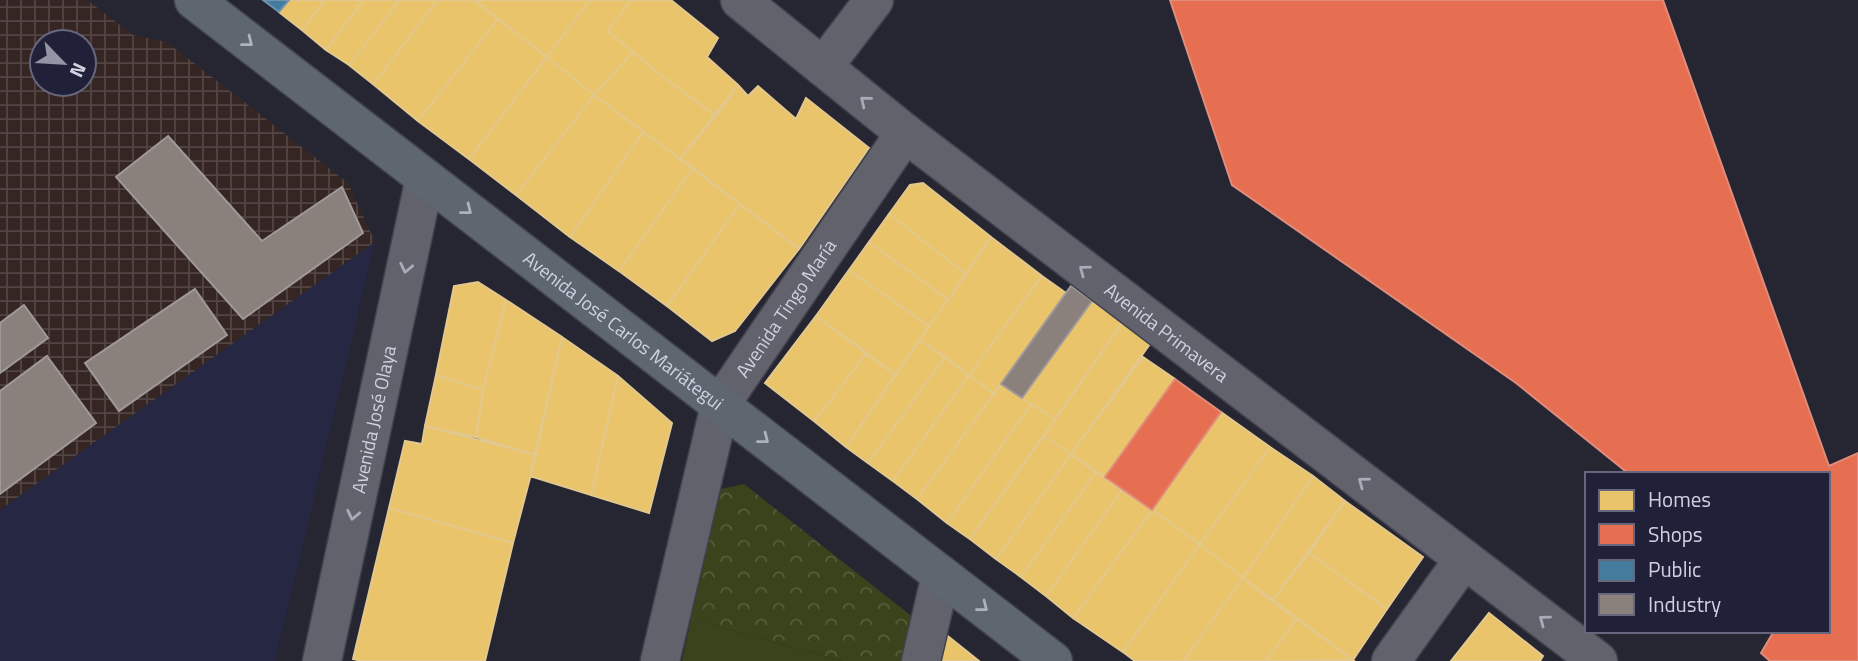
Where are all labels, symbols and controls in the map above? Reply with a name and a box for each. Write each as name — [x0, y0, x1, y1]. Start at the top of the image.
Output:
north arrow — [28, 28, 98, 98]
one-way arrow — [240, 33, 253, 46]
text: N — [63, 58, 95, 82]
one-way arrow — [861, 97, 874, 109]
one-way arrow — [460, 202, 472, 215]
street label: Avenida Tingo María — [728, 232, 843, 383]
street label: Avenida José Carlos Mariátegui — [518, 244, 730, 417]
one-way arrow — [399, 262, 414, 274]
one-way arrow — [1080, 265, 1092, 278]
street label: Avenida Primavera — [1099, 275, 1236, 389]
street label: Avenida José Olaya — [343, 342, 403, 496]
one-way arrow — [756, 430, 769, 443]
legend — [1585, 472, 1830, 633]
one-way arrow — [1358, 477, 1370, 490]
text: Homes — [1648, 483, 1711, 515]
one-way arrow — [346, 509, 361, 521]
text: Shops — [1648, 518, 1703, 550]
text: Public — [1648, 553, 1701, 585]
text: Industry — [1648, 588, 1721, 620]
one-way arrow — [975, 599, 988, 612]
one-way arrow — [1539, 615, 1551, 628]

